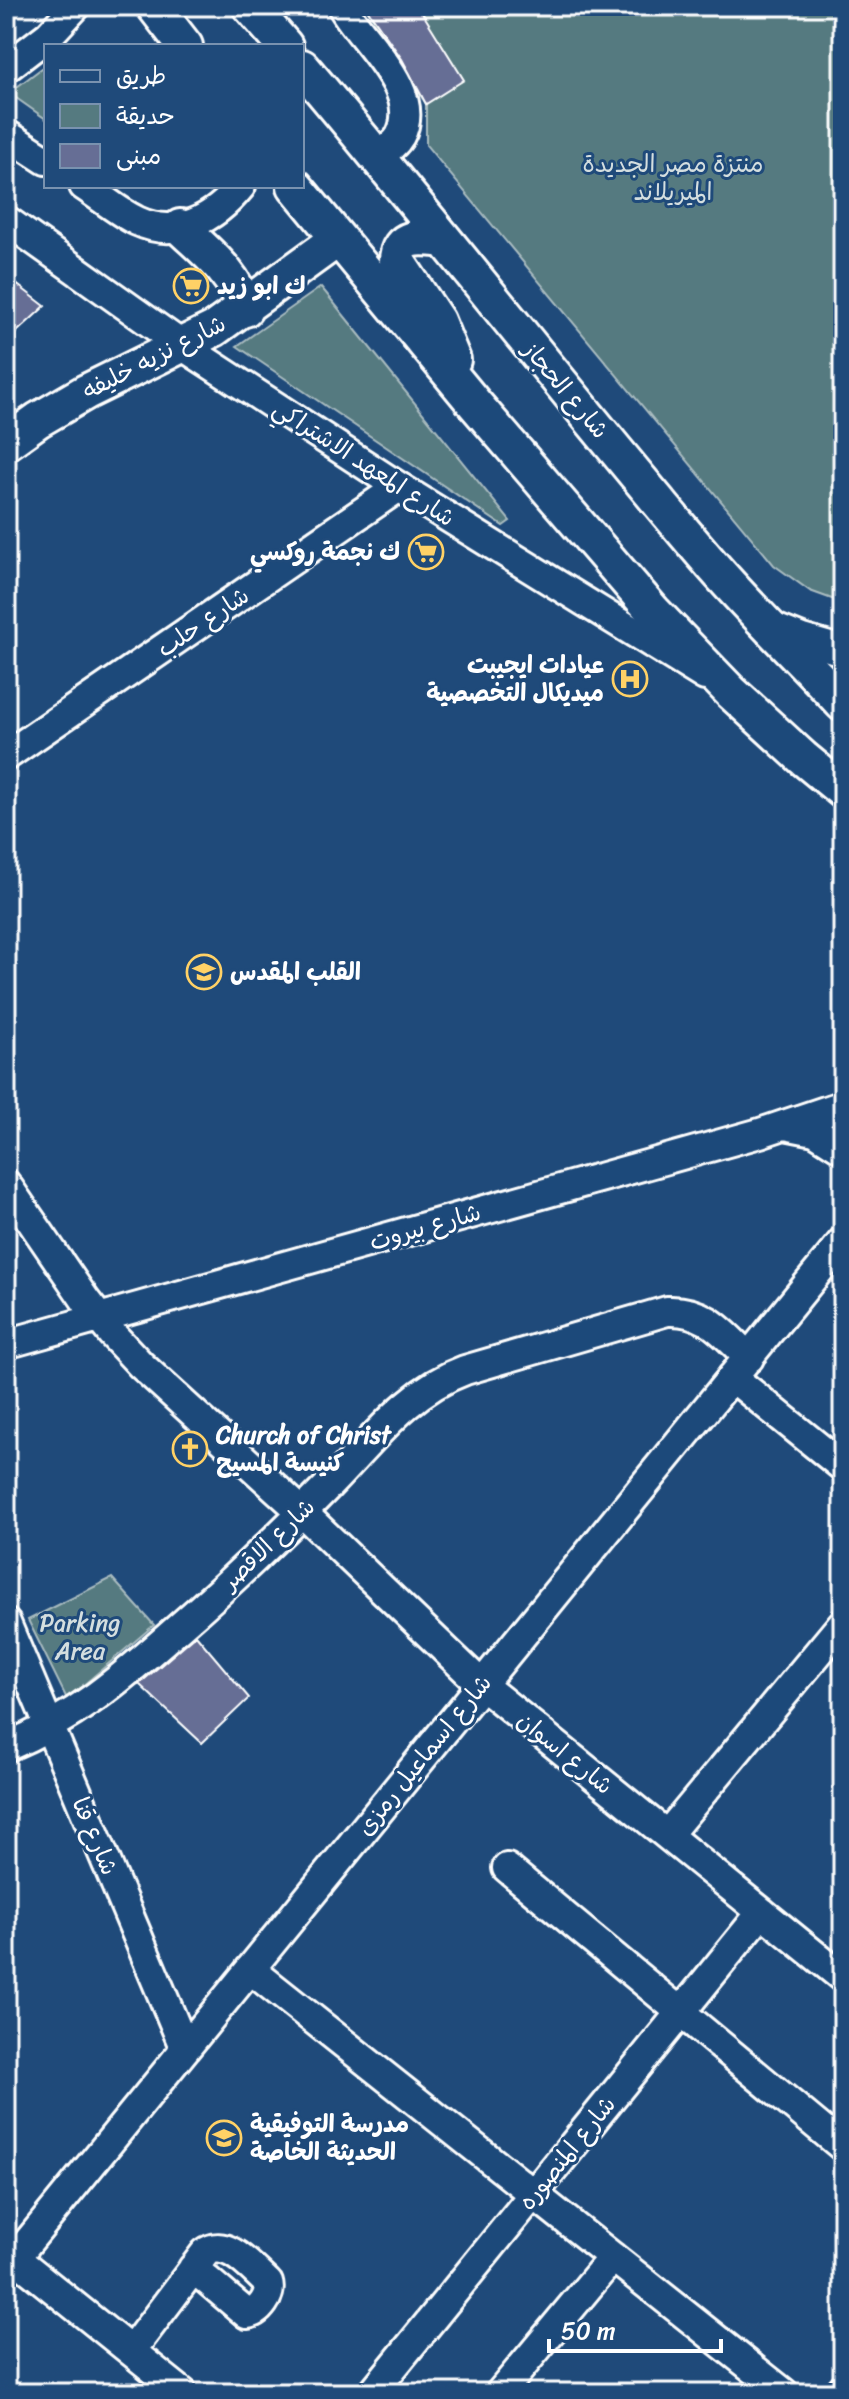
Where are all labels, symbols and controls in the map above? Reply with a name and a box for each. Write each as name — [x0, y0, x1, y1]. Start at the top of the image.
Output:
legend — [44, 44, 304, 188]
text: طريق — [116, 55, 166, 97]
text: حديقة — [116, 95, 175, 137]
text: مبنى — [116, 135, 161, 177]
park label: منتزة مصر الجديدة الميريلاند — [583, 143, 763, 213]
place label: ك ابو زيد — [217, 265, 305, 307]
supermarket icon: ك ابو زيد — [172, 267, 210, 305]
street label: شارع نزيه خليفه — [75, 303, 233, 411]
street label: شارع الحجاز — [511, 330, 620, 449]
street label: شارع المعهد الاشتراكي — [264, 388, 464, 538]
place label: ك نجمة روكسي — [250, 531, 400, 573]
supermarket icon: ك نجمة روكسي — [407, 533, 445, 571]
street label: شارع حلب — [148, 575, 258, 669]
place label: عيادات ايجيبت ميديكال التخصصية — [426, 644, 604, 714]
hospital icon: عيادات ايجيبت ميديكال التخصصية — [611, 660, 649, 698]
place label: القلب المقدس — [230, 951, 361, 993]
school or university icon: القلب المقدس — [185, 953, 223, 991]
street label: شارع بيروت — [364, 1191, 486, 1263]
place label: Church of Christ كنيسة المسيح — [215, 1414, 392, 1484]
church icon: Church of Christ كنيسة المسيح — [171, 1430, 209, 1468]
street label: شارع الاقصر — [209, 1487, 325, 1602]
park label: Parking Area — [40, 1602, 120, 1672]
street label: شارع اسماعيل رمزى — [345, 1665, 503, 1845]
street label: شارع اسوان — [507, 1700, 623, 1806]
street label: شارع قنا — [60, 1790, 130, 1882]
street label: شارع المنصوره — [507, 2086, 627, 2220]
place label: مدرسة التوفيقية الحديثة الخاصة — [250, 2103, 409, 2173]
school or university icon: مدرسة التوفيقية الحديثة الخاصة — [205, 2119, 243, 2157]
scale bar — [549, 2303, 721, 2353]
text: 50 m — [561, 2310, 616, 2352]

